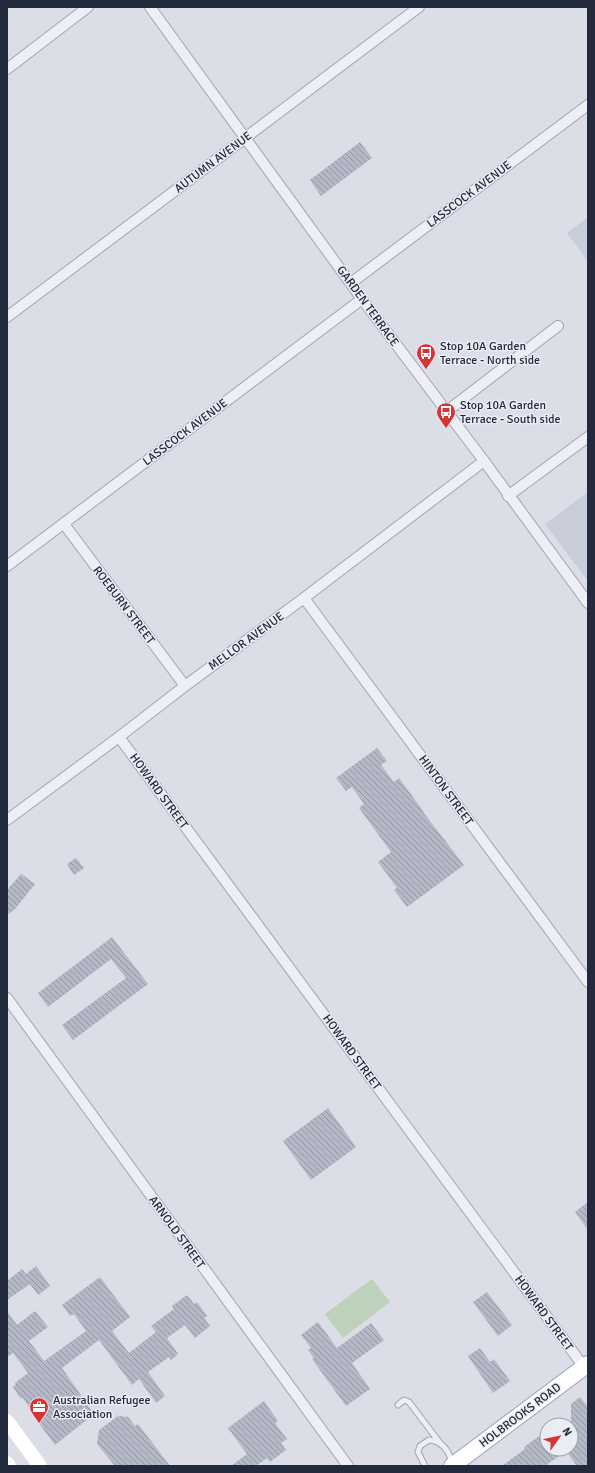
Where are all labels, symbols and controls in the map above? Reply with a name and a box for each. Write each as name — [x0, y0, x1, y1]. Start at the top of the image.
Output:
street label: AUTUMN AVENUE — [172, 128, 255, 196]
street label: LASSCOCK AVENUE — [424, 158, 515, 231]
street label: GARDEN TERRACE — [333, 263, 402, 350]
place label: Stop 10A Garden Terrace - North side — [440, 339, 540, 368]
bus stop icon: Stop 10A Garden Terrace - North side — [415, 342, 437, 370]
street label: LASSCOCK AVENUE — [140, 396, 231, 469]
place label: Stop 10A Garden Terrace - South side — [460, 398, 561, 427]
bus stop icon: Stop 10A Garden Terrace - South side — [435, 401, 457, 429]
street label: ROEBURN STREET — [89, 563, 158, 647]
street label: MELLOR AVENUE — [206, 609, 287, 674]
street label: HOWARD STREET — [126, 751, 191, 832]
street label: HINTON STREET — [415, 752, 476, 828]
street label: HOWARD STREET — [319, 1012, 384, 1093]
street label: ARNOLD STREET — [145, 1193, 208, 1272]
street label: HOWARD STREET — [511, 1273, 576, 1354]
street label: HOLBROOKS ROAD — [476, 1380, 564, 1451]
place label: Australian Refugee Association — [53, 1393, 151, 1422]
office icon: Australian Refugee Association — [28, 1396, 50, 1424]
north arrow — [539, 1417, 579, 1457]
text: N — [559, 1425, 575, 1439]

